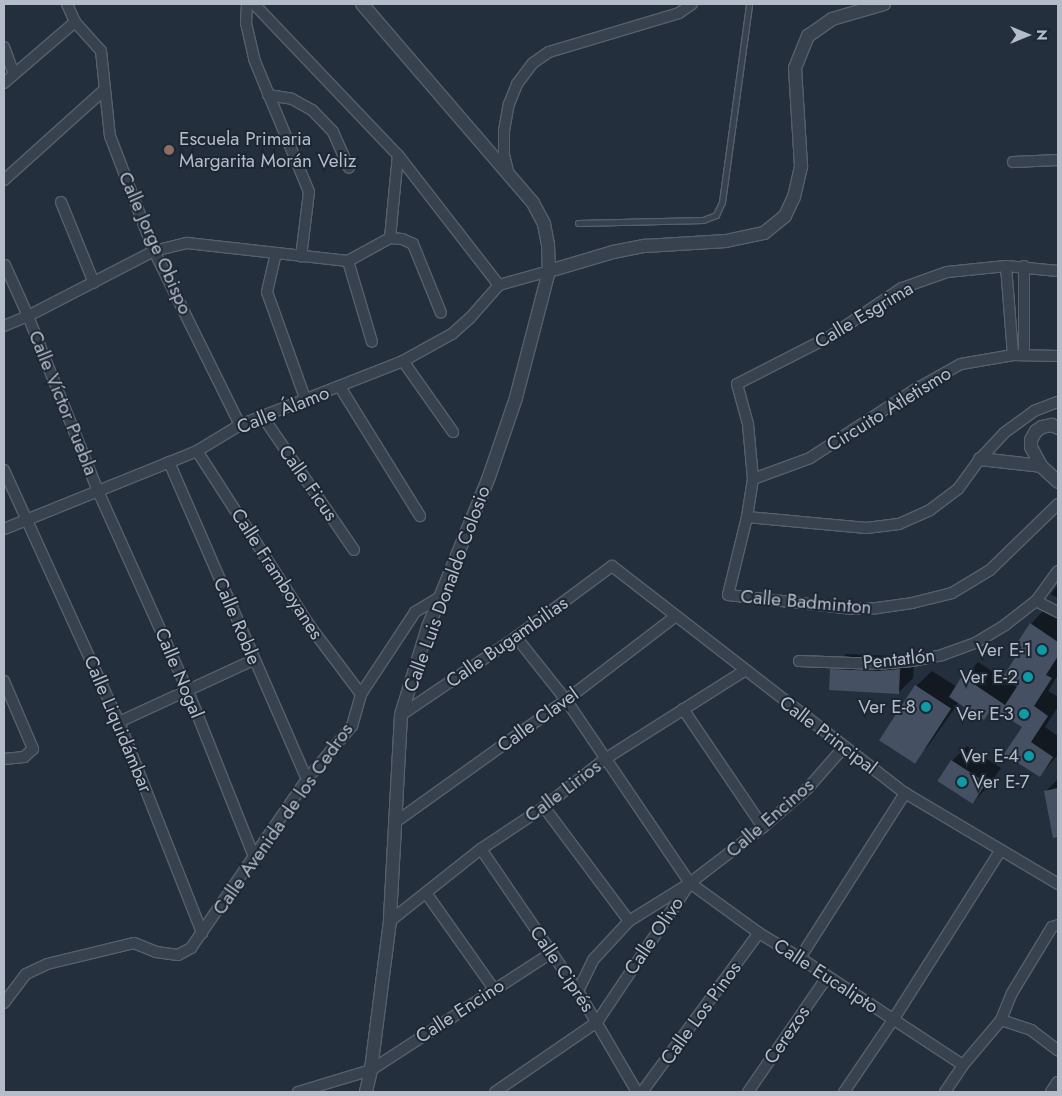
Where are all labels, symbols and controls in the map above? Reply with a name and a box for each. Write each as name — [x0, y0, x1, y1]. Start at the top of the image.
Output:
north arrow — [1002, 10, 1052, 60]
text: N — [1032, 29, 1052, 41]
place label: Escuela Primaria Margarita Morán Veliz — [179, 128, 357, 172]
marker: Escuela Primaria Margarita Morán Veliz — [163, 144, 175, 156]
street label: Calle Jorge Obispo — [113, 168, 197, 318]
street label: Calle Esgrima — [811, 277, 917, 353]
street label: Calle Víctor Puebla — [24, 327, 102, 479]
street label: Circuito Atletismo — [823, 362, 955, 456]
street label: Calle Álamo — [233, 381, 333, 439]
street label: Calle Ficus — [274, 441, 342, 525]
street label: Calle Luis Donaldo Colosio — [399, 483, 495, 695]
street label: Calle Framboyanes — [226, 504, 328, 644]
street label: Calle Roble — [208, 574, 266, 668]
street label: Calle Badminton — [739, 585, 873, 619]
street label: Calle Bugambilias — [442, 591, 572, 693]
street label: Calle Nogal — [150, 624, 208, 722]
place label: Ver E-1 — [976, 639, 1032, 661]
street label: Pentatlón — [862, 644, 936, 674]
marker: Ver E-1 — [1036, 644, 1048, 656]
street label: Calle Liquidámbar — [79, 652, 157, 796]
place label: Ver E-2 — [960, 666, 1018, 688]
marker: Ver E-2 — [1022, 671, 1034, 683]
street label: Calle Clavel — [493, 683, 583, 757]
street label: Calle Principal — [775, 691, 881, 779]
place label: Ver E-8 — [858, 696, 916, 718]
marker: Ver E-8 — [920, 701, 932, 713]
place label: Ver E-3 — [956, 703, 1014, 725]
marker: Ver E-3 — [1018, 708, 1030, 720]
street label: Calle Avenida de los Cedros — [208, 719, 358, 919]
place label: Ver E-4 — [960, 745, 1019, 767]
marker: Ver E-4 — [1023, 750, 1035, 762]
street label: Calle Lirios — [520, 755, 606, 827]
place label: Ver E-7 — [972, 771, 1029, 793]
street label: Calle Encinos — [721, 774, 819, 862]
marker: Ver E-7 — [956, 776, 968, 788]
street label: Calle Olivo — [620, 893, 688, 979]
street label: Calle Ciprés — [525, 922, 599, 1016]
street label: Calle Eucalipto — [769, 934, 883, 1018]
street label: Calle Los Pinos — [656, 957, 746, 1069]
street label: Calle Encino — [411, 974, 509, 1048]
street label: Cerezos — [759, 1002, 815, 1068]

